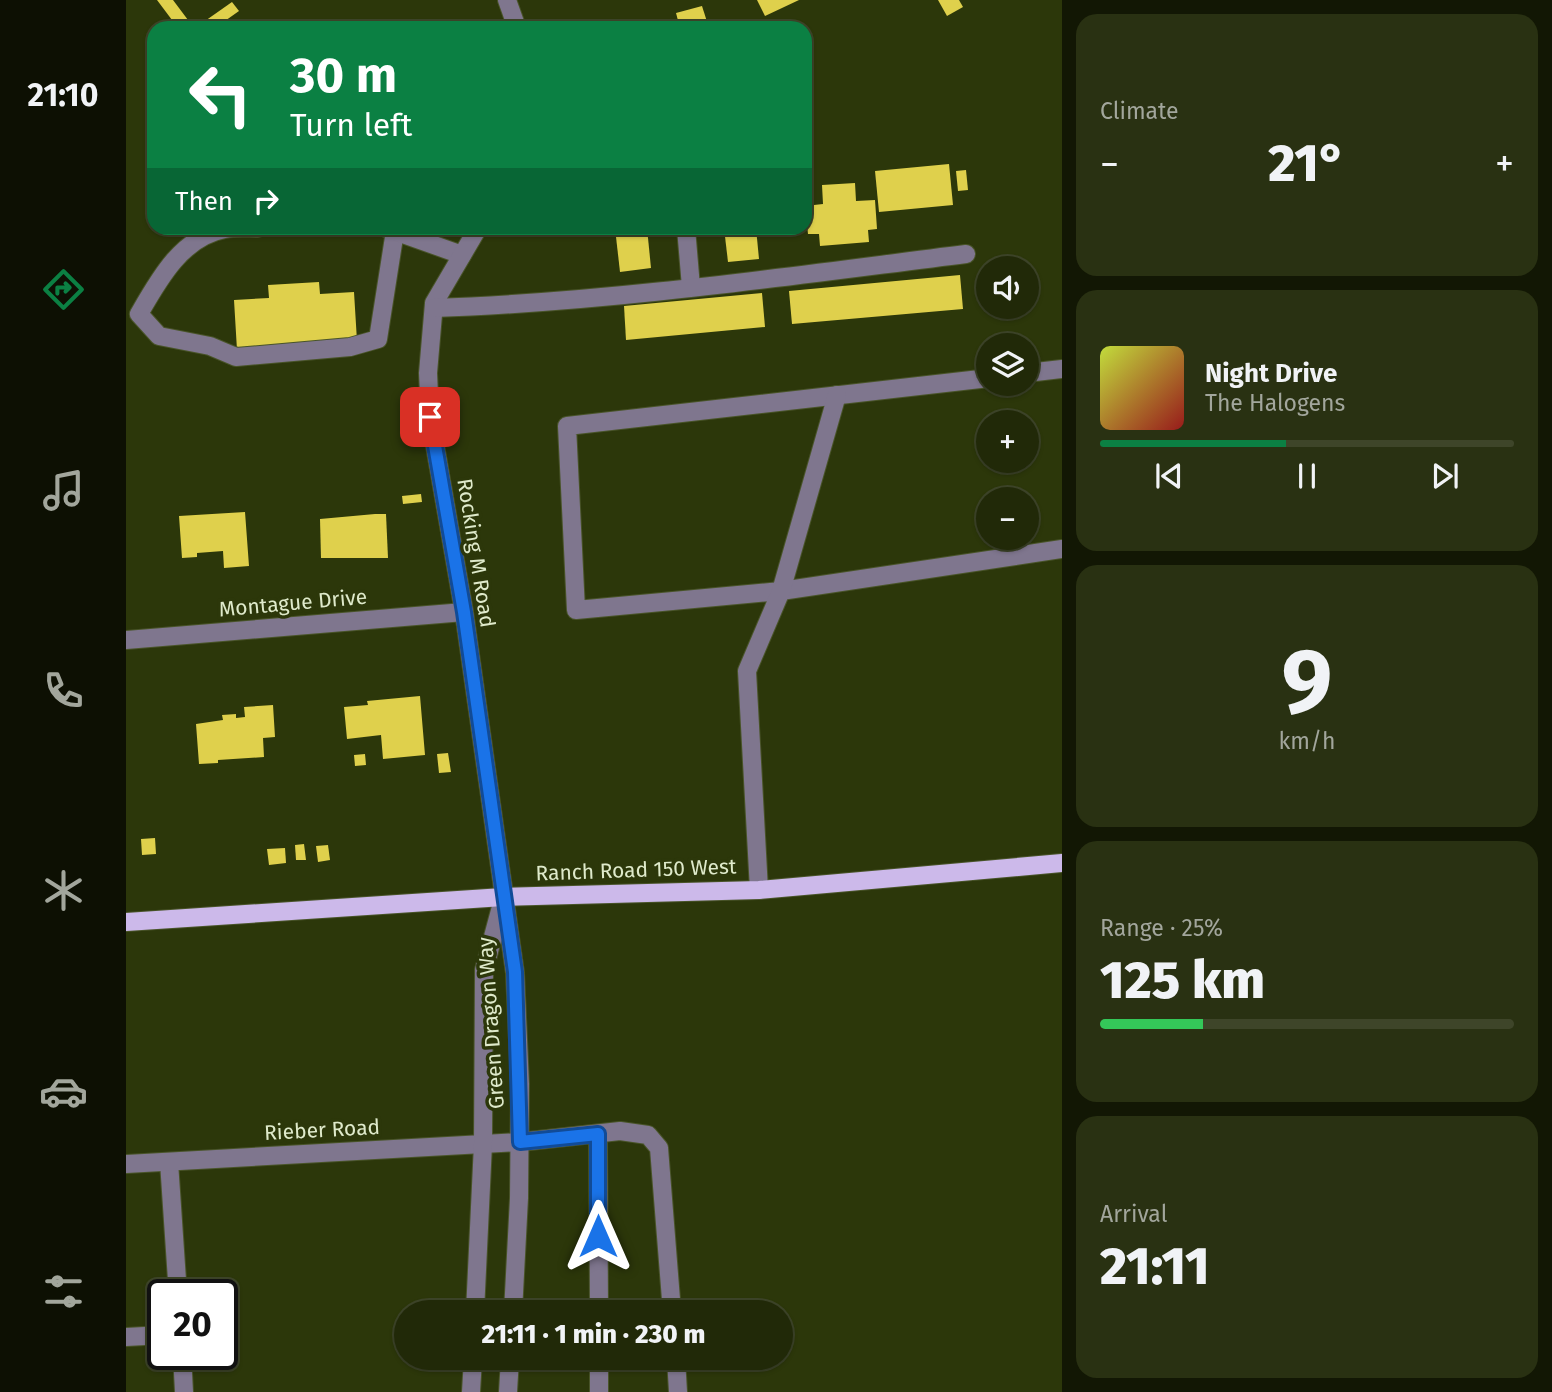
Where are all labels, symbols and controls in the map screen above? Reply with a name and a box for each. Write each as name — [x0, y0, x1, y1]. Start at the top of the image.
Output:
text: 30 m — [290, 46, 397, 105]
icon: left — [175, 49, 266, 140]
text: 21:10 — [28, 76, 98, 114]
text: Climate — [1100, 97, 1179, 125]
text: Turn left — [290, 106, 412, 144]
text: 21° — [1268, 132, 1346, 195]
text: − — [1100, 141, 1119, 187]
text: + — [1495, 141, 1514, 187]
icon: right — [247, 182, 285, 220]
text: Then — [175, 186, 233, 217]
map controls — [976, 256, 1039, 550]
button: sound — [976, 256, 1039, 319]
icon: directions — [39, 265, 88, 314]
button: layers — [976, 333, 1039, 396]
text: Night Drive — [1205, 358, 1337, 389]
pin — [400, 387, 460, 447]
text: The Halogens — [1205, 389, 1345, 417]
icon: arrive — [411, 398, 449, 436]
button: + — [976, 410, 1039, 473]
icon: previous — [1150, 457, 1188, 495]
icon: pause — [1288, 457, 1326, 495]
icon: next — [1426, 457, 1464, 495]
icon: music — [39, 466, 88, 515]
street label: Rocking M Road — [451, 477, 501, 629]
button: − — [976, 487, 1039, 550]
street label: Montague Drive — [218, 584, 368, 622]
text: 9 — [1282, 627, 1332, 736]
icon: phone — [39, 666, 88, 715]
text: km/h — [1279, 727, 1335, 755]
street label: Ranch Road 150 West — [535, 853, 737, 886]
icon: climate — [39, 866, 88, 915]
text: Range · 25% — [1100, 914, 1223, 942]
street label: Green Dragon Way — [472, 935, 510, 1110]
text: 125 km — [1100, 949, 1265, 1012]
icon: car — [39, 1067, 88, 1116]
street label: Rieber Road — [263, 1114, 381, 1146]
position arrow — [561, 1199, 635, 1273]
text: Arrival — [1100, 1200, 1167, 1228]
text: 21:11 — [1100, 1235, 1210, 1298]
icon: filters — [39, 1267, 88, 1316]
speed limit sign: 20 — [147, 1279, 238, 1370]
text: 21:11 · 1 min · 230 m — [482, 1319, 705, 1350]

